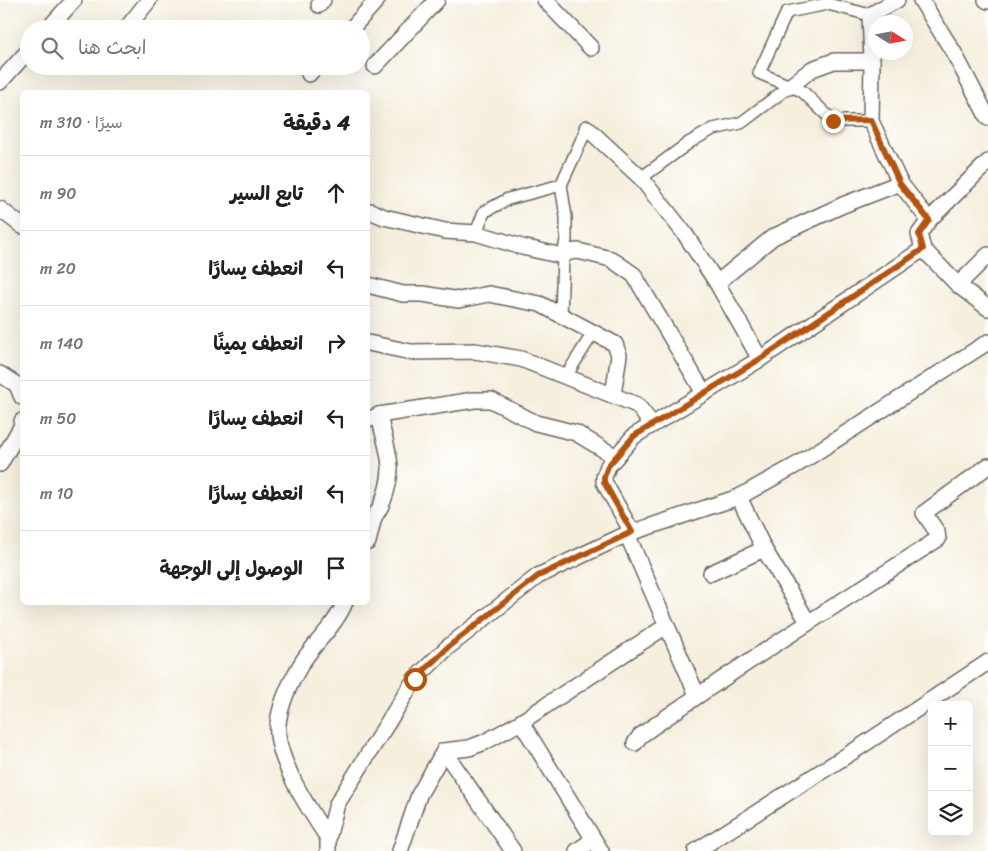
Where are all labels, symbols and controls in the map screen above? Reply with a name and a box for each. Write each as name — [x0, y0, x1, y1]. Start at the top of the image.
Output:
north arrow — [868, 15, 913, 60]
search box — [20, 20, 370, 75]
text: ابحث هنا — [78, 31, 146, 64]
icon: search — [38, 34, 66, 62]
text: 4 دقيقة — [283, 104, 350, 142]
text: سيرًا · 310 m — [40, 108, 123, 137]
route end — [822, 110, 845, 133]
text: تابع السير — [230, 177, 303, 210]
text: 90 m — [40, 179, 76, 208]
icon: ahead — [322, 179, 350, 207]
text: انعطف يسارًا — [208, 252, 303, 285]
text: 20 m — [40, 254, 76, 283]
icon: left — [322, 254, 350, 282]
text: انعطف يمينًا — [213, 327, 303, 360]
text: 140 m — [40, 329, 83, 358]
icon: right — [322, 329, 350, 357]
text: انعطف يسارًا — [208, 402, 303, 435]
text: 50 m — [40, 404, 76, 433]
icon: left — [322, 404, 350, 432]
text: انعطف يسارًا — [208, 477, 303, 510]
text: 10 m — [40, 479, 73, 508]
icon: left — [322, 479, 350, 507]
text: الوصول إلى الوجهة — [160, 552, 303, 585]
icon: arrive — [322, 554, 350, 582]
route start — [404, 668, 427, 691]
map controls — [928, 701, 973, 836]
button: + — [928, 701, 973, 746]
button: − — [928, 746, 973, 791]
button: layers — [928, 791, 973, 836]

